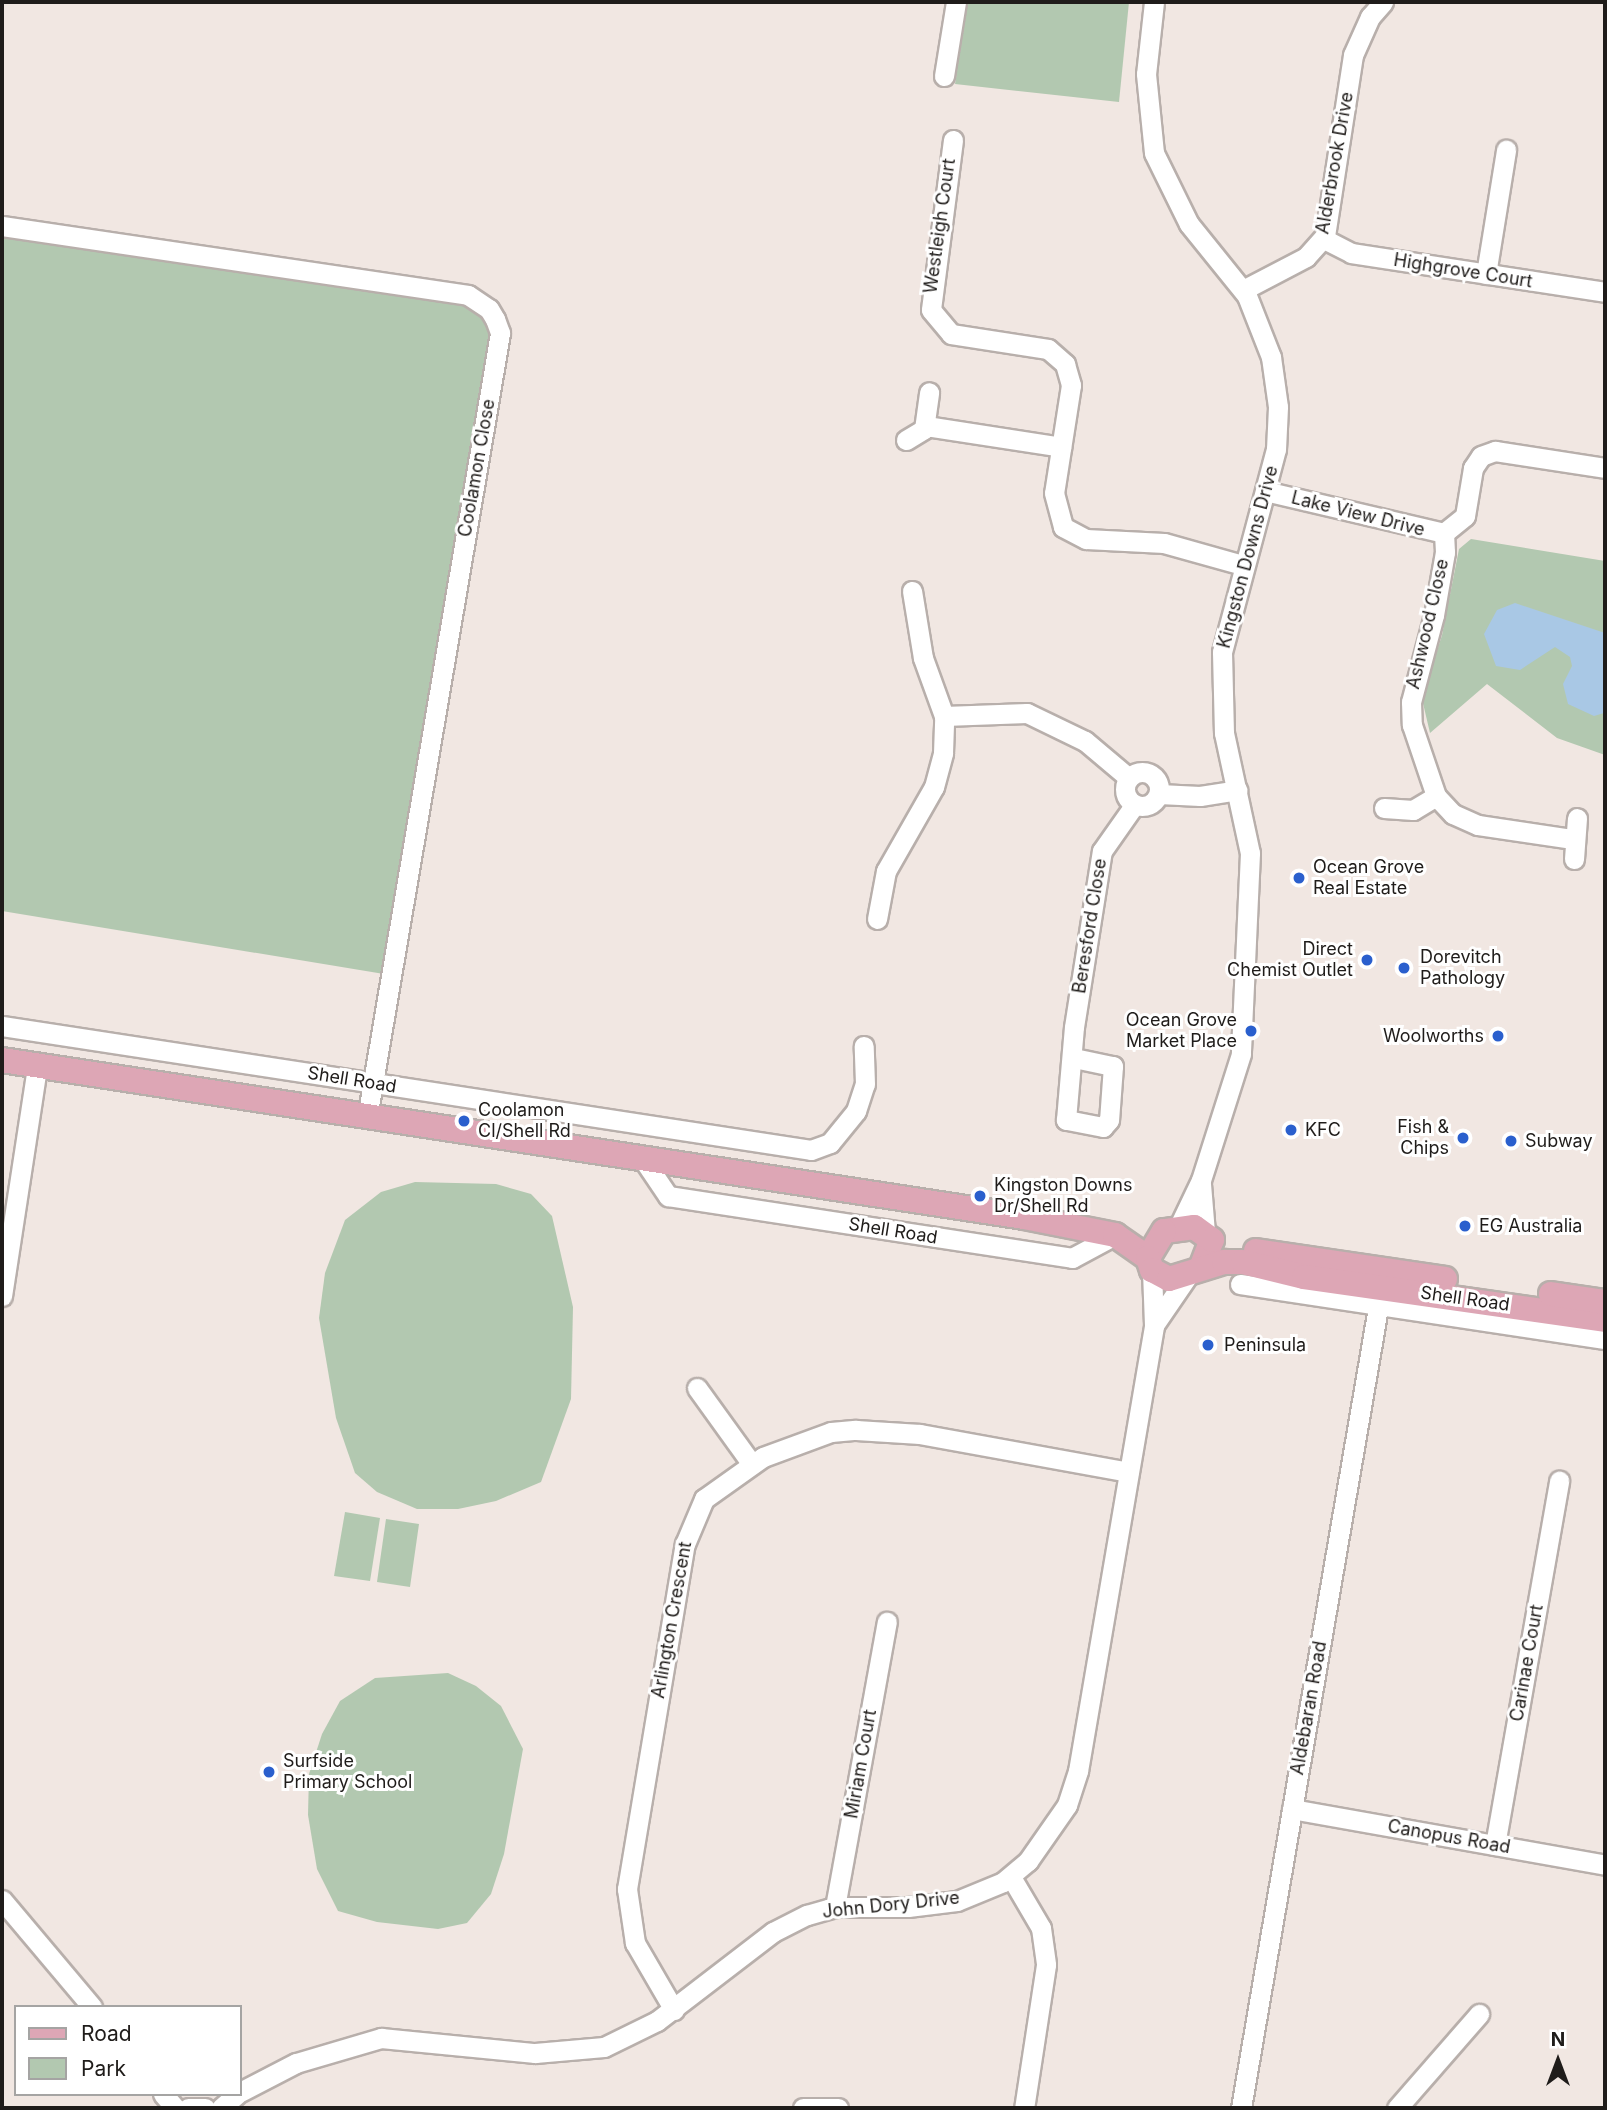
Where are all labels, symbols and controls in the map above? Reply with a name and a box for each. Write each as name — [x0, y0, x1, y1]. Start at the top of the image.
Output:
street label: Alderbrook Drive — [1312, 90, 1358, 236]
street label: Westleigh Court — [920, 157, 960, 295]
street label: Highgrove Court — [1392, 249, 1534, 293]
street label: Coolamon Close — [454, 397, 500, 539]
street label: Kingston Downs Drive — [1213, 463, 1283, 651]
street label: Lake View Drive — [1289, 487, 1427, 541]
street label: Ashwood Close — [1403, 557, 1453, 691]
street label: Beresford Close — [1069, 857, 1111, 995]
place label: Ocean Grove Real Estate — [1313, 857, 1424, 900]
marker: Ocean Grove Real Estate — [1291, 870, 1307, 886]
place label: Direct Chemist Outlet — [1227, 939, 1353, 982]
place label: Dorevitch Pathology — [1420, 947, 1505, 990]
marker: Direct Chemist Outlet — [1359, 952, 1375, 968]
marker: Dorevitch Pathology — [1394, 958, 1414, 978]
place label: Ocean Grove Market Place — [1126, 1010, 1237, 1052]
marker: Ocean Grove Market Place — [1243, 1023, 1259, 1039]
place label: Woolworths — [1383, 1025, 1484, 1047]
marker: Woolworths — [1490, 1028, 1506, 1044]
street label: Shell Road — [306, 1062, 398, 1098]
place label: Coolamon Cl/Shell Rd — [478, 1100, 571, 1142]
marker: Coolamon Cl/Shell Rd — [456, 1113, 472, 1129]
place label: Fish & Chips — [1397, 1117, 1449, 1160]
place label: KFC — [1305, 1119, 1341, 1141]
marker: KFC — [1283, 1122, 1299, 1138]
marker: Fish & Chips — [1455, 1130, 1471, 1146]
place label: Subway — [1525, 1130, 1593, 1152]
marker: Subway — [1503, 1133, 1519, 1149]
place label: Kingston Downs Dr/Shell Rd — [994, 1175, 1132, 1218]
marker: Kingston Downs Dr/Shell Rd — [972, 1188, 988, 1204]
street label: Shell Road — [847, 1213, 939, 1249]
place label: EG Australia — [1479, 1215, 1582, 1237]
marker: EG Australia — [1457, 1218, 1473, 1234]
street label: Shell Road — [1419, 1282, 1511, 1316]
place label: Peninsula — [1224, 1334, 1306, 1356]
marker: Peninsula — [1198, 1335, 1218, 1355]
street label: Arlington Crescent — [648, 1540, 696, 1700]
street label: Carinae Court — [1506, 1603, 1548, 1723]
street label: Aldebaran Road — [1287, 1639, 1331, 1777]
street label: Miriam Court — [841, 1708, 881, 1820]
place label: Surfside Primary School — [283, 1751, 412, 1794]
marker: Surfside Primary School — [261, 1764, 277, 1780]
street label: Canopus Road — [1386, 1816, 1512, 1858]
street label: John Dory Drive — [821, 1887, 961, 1923]
legend — [14, 2005, 242, 2096]
text: Road — [81, 2021, 132, 2046]
north arrow — [1523, 2026, 1593, 2096]
text: N — [1551, 2028, 1565, 2051]
text: Park — [81, 2056, 126, 2081]

